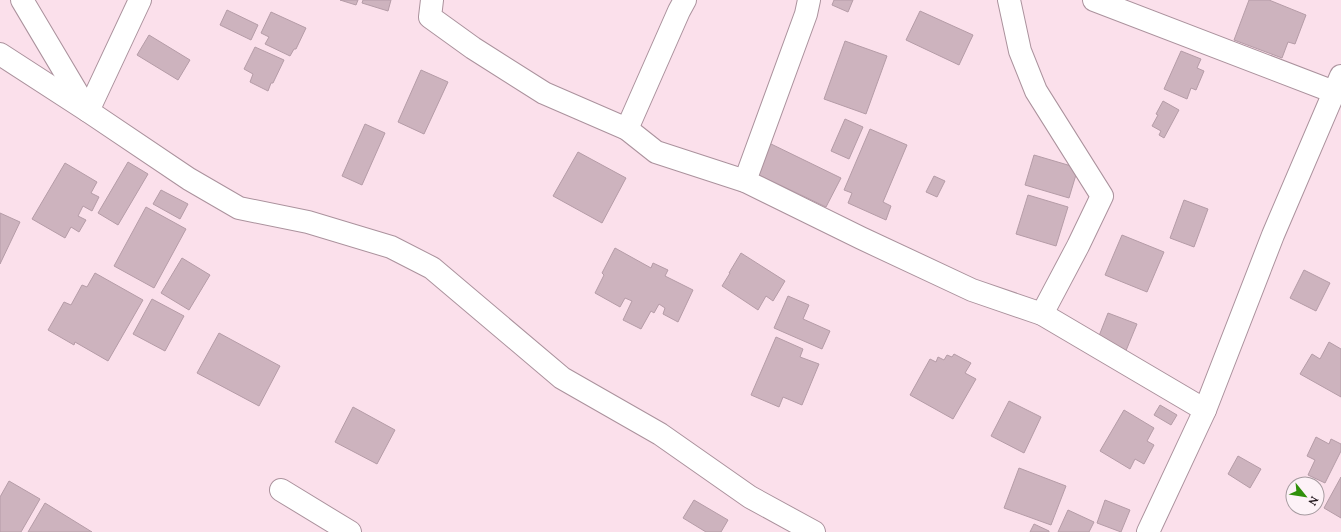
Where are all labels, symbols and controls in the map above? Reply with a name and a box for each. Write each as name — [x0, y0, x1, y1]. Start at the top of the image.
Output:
north arrow — [1285, 476, 1325, 516]
text: N — [1305, 494, 1322, 509]

